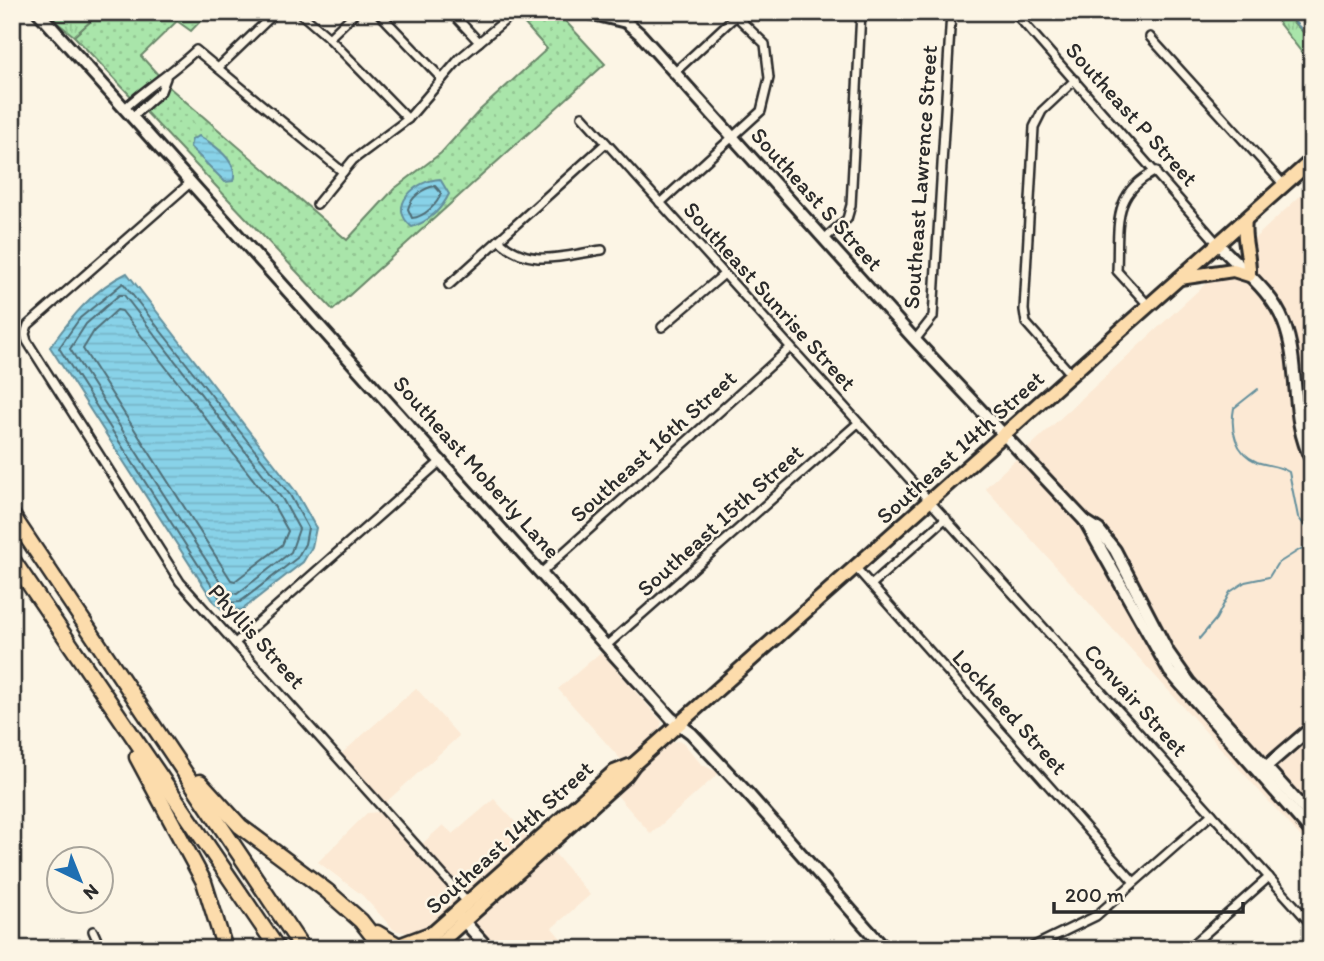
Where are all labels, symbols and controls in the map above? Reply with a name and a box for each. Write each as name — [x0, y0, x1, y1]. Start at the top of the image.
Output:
street label: Southeast P Street — [1060, 36, 1204, 192]
street label: Southeast Lawrence Street — [897, 44, 943, 310]
street label: Southeast S Street — [745, 121, 889, 277]
street label: Southeast Sunrise Street — [678, 195, 862, 397]
street label: Southeast 16th Street — [564, 364, 742, 528]
street label: Southeast 14th Street — [870, 364, 1050, 530]
street label: Southeast Moberly Lane — [387, 370, 567, 564]
street label: Southeast 15th Street — [631, 438, 809, 602]
street label: Phyllis Street — [202, 578, 312, 695]
street label: Convair Street — [1078, 638, 1194, 763]
street label: Lockheed Street — [946, 643, 1074, 781]
street label: Southeast 14th Street — [419, 754, 599, 920]
north arrow — [46, 846, 116, 916]
scale bar — [1054, 870, 1244, 914]
text: N — [79, 879, 104, 905]
text: 200 m — [1065, 882, 1125, 907]

